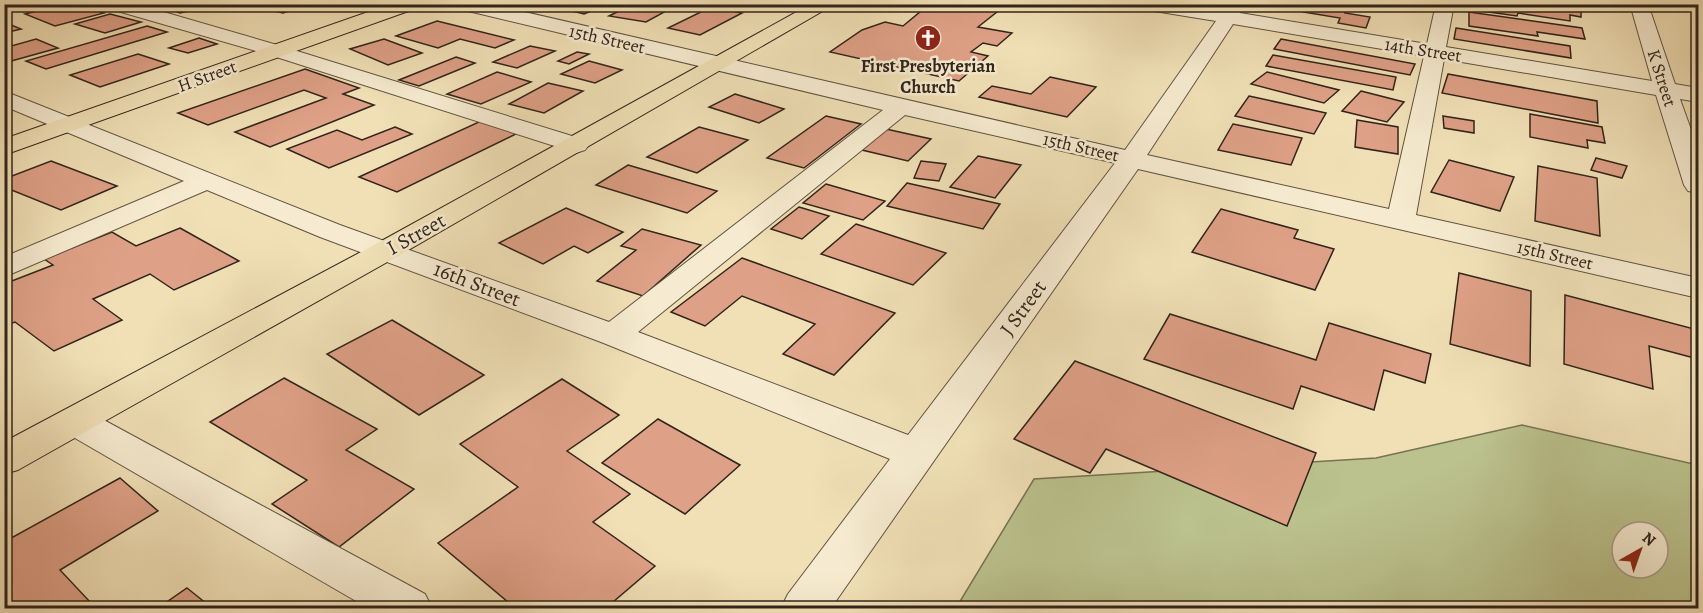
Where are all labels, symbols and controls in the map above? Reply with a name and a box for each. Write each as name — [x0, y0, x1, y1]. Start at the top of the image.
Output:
street label: 15th Street — [567, 19, 647, 59]
church icon: First Presbyterian Church — [913, 23, 943, 53]
street label: 14th Street — [1383, 32, 1463, 68]
street label: K Street — [1641, 46, 1683, 110]
street label: H Street — [174, 54, 240, 98]
place label: First Presbyterian Church — [861, 54, 995, 99]
street label: 15th Street — [1041, 127, 1121, 167]
street label: I Street — [381, 206, 451, 262]
street label: 15th Street — [1515, 235, 1595, 275]
street label: 16th Street — [430, 255, 524, 313]
street label: J Street — [993, 274, 1053, 342]
north arrow — [1610, 520, 1670, 580]
text: N — [1637, 527, 1661, 552]

